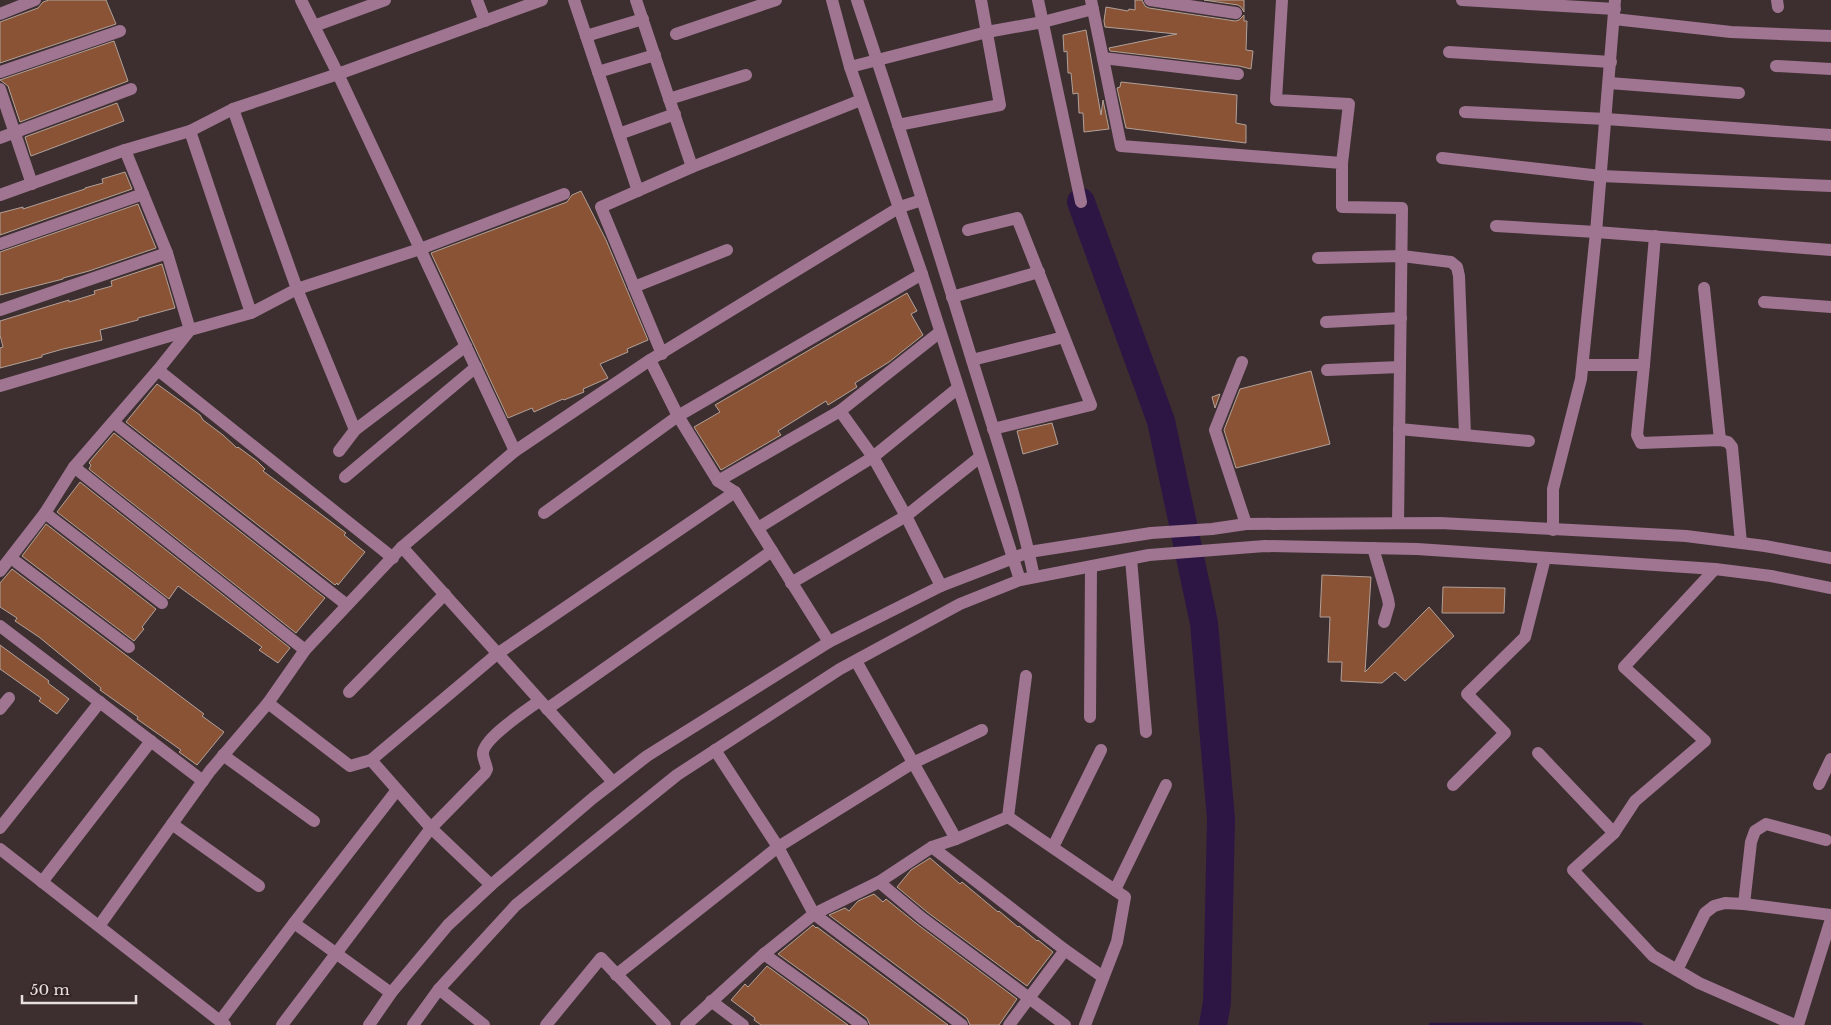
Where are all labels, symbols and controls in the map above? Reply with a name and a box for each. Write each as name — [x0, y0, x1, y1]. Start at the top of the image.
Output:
scale bar — [22, 972, 136, 1004]
text: 50 m — [30, 980, 70, 999]

